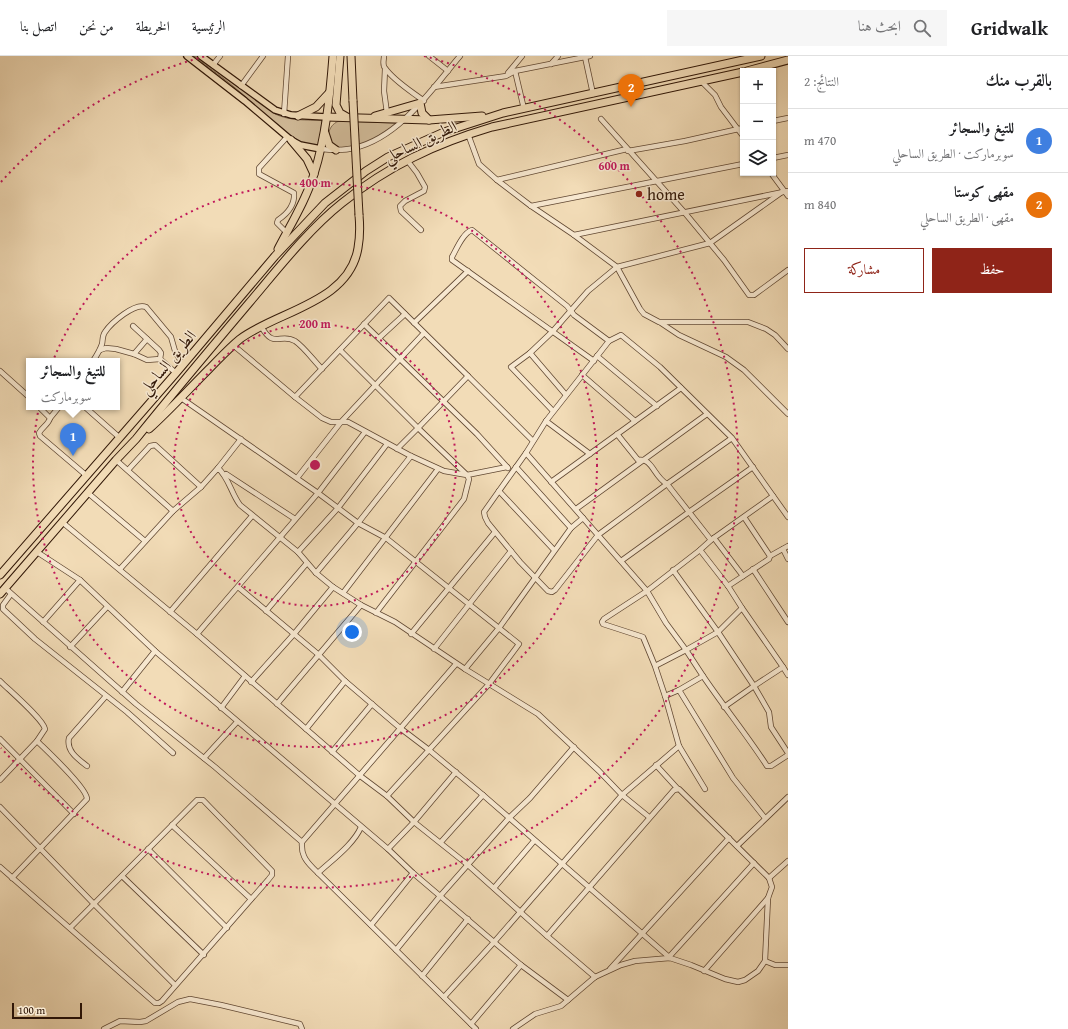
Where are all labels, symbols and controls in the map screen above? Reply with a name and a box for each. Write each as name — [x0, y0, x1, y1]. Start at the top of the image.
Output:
search box — [667, 10, 947, 46]
text: Gridwalk — [971, 14, 1048, 42]
text: ابحث هنا — [858, 15, 901, 36]
text: اتصل بنا — [20, 16, 57, 36]
text: من نحن — [79, 16, 114, 36]
text: الخريطة — [136, 16, 170, 36]
text: الرئيسية — [192, 16, 225, 36]
icon: search — [911, 17, 933, 39]
text: بالقرب منك — [985, 67, 1052, 92]
map controls — [740, 68, 776, 176]
button: + — [740, 68, 776, 104]
text: النتائج: 2 — [804, 72, 839, 91]
pin: 2 — [618, 74, 644, 107]
button: − — [740, 104, 776, 140]
street label: الطريق الساحلي — [380, 114, 462, 172]
text: للتيغ والسجائر — [950, 117, 1014, 138]
text: 470 m — [804, 131, 836, 150]
text: 1 — [1036, 131, 1042, 150]
button: layers — [740, 140, 776, 176]
text: سوبرماركت · الطريق الساحلي — [892, 144, 1014, 163]
text: 600 m — [598, 157, 631, 174]
text: 400 m — [299, 174, 332, 191]
text: مقهى كوستا — [954, 181, 1014, 202]
place label: home — [647, 182, 685, 206]
marker: home — [634, 189, 644, 199]
text: 840 m — [804, 195, 836, 214]
text: 2 — [1036, 195, 1042, 214]
text: مقهى · الطريق الساحلي — [920, 208, 1014, 227]
button: مشاركة — [804, 248, 924, 293]
button: حفظ — [932, 248, 1052, 293]
text: 200 m — [299, 315, 332, 332]
street label: الطريق الساحلي — [133, 324, 204, 402]
popup — [26, 358, 120, 410]
text: للتيغ والسجائر — [41, 360, 105, 381]
text: سوبرماركت — [41, 387, 91, 406]
pin: 1 — [60, 423, 86, 456]
centre of rings — [308, 458, 322, 472]
your location — [342, 622, 362, 642]
scale bar — [12, 1001, 82, 1020]
text: 100 m — [18, 1002, 45, 1018]

